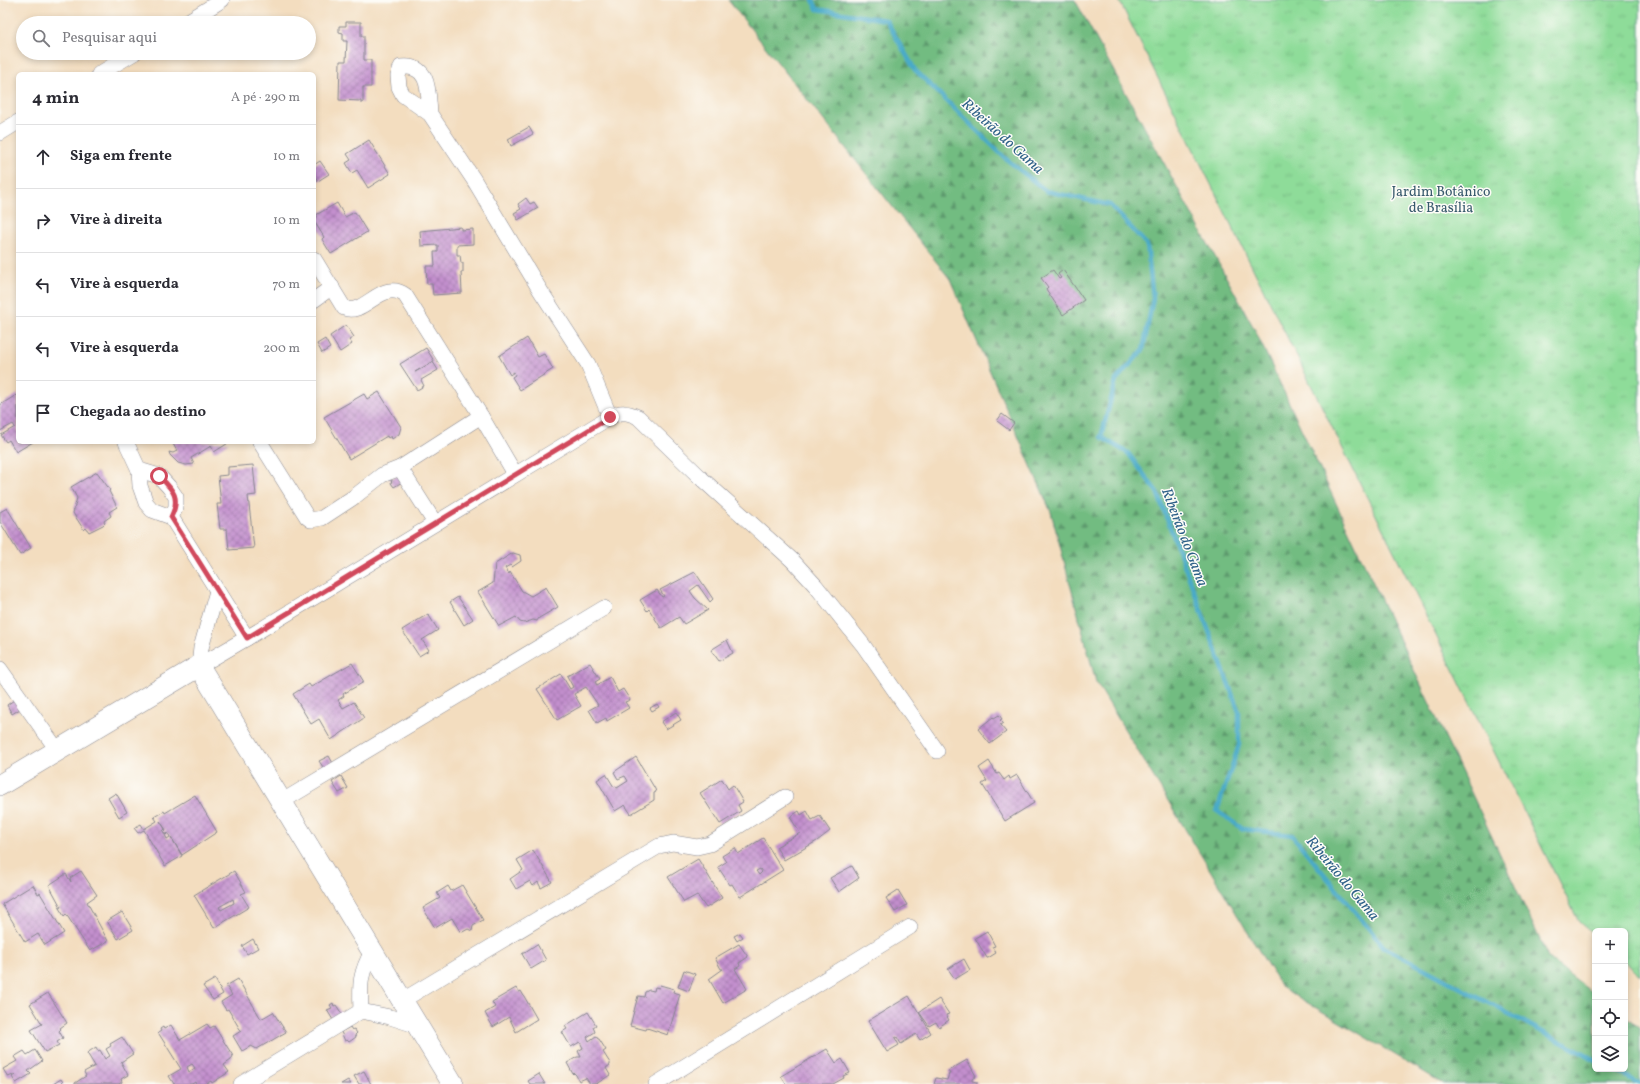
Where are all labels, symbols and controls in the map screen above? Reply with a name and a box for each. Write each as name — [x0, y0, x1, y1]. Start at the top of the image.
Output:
search box — [16, 16, 316, 60]
icon: search — [30, 27, 52, 49]
text: Pesquisar aqui — [62, 28, 157, 49]
text: 4 min — [32, 87, 79, 110]
text: A pé · 290 m — [231, 89, 300, 107]
water label: Ribeirão do Gama — [956, 94, 1048, 180]
icon: ahead — [32, 146, 54, 168]
text: Siga em frente — [70, 146, 172, 167]
text: 10 m — [273, 148, 300, 166]
park label: Jardim Botânico de Brasília — [1391, 183, 1491, 218]
icon: right — [32, 210, 54, 232]
text: Vire à direita — [70, 210, 162, 231]
text: 10 m — [273, 212, 300, 230]
icon: left — [32, 274, 54, 296]
text: Vire à esquerda — [70, 274, 179, 295]
text: 70 m — [272, 276, 300, 294]
icon: left — [32, 338, 54, 360]
text: Vire à esquerda — [70, 338, 179, 359]
text: 200 m — [263, 340, 300, 358]
icon: arrive — [32, 402, 54, 424]
text: Chegada ao destino — [70, 402, 206, 423]
route end — [601, 408, 619, 426]
route start — [150, 467, 168, 485]
water label: Ribeirão do Gama — [1155, 485, 1212, 590]
water label: Ribeirão do Gama — [1300, 832, 1383, 926]
map controls — [1592, 928, 1628, 1072]
button: + — [1592, 928, 1628, 964]
button: − — [1592, 964, 1628, 1000]
button: locate — [1592, 1000, 1628, 1036]
button: layers — [1592, 1036, 1628, 1072]

